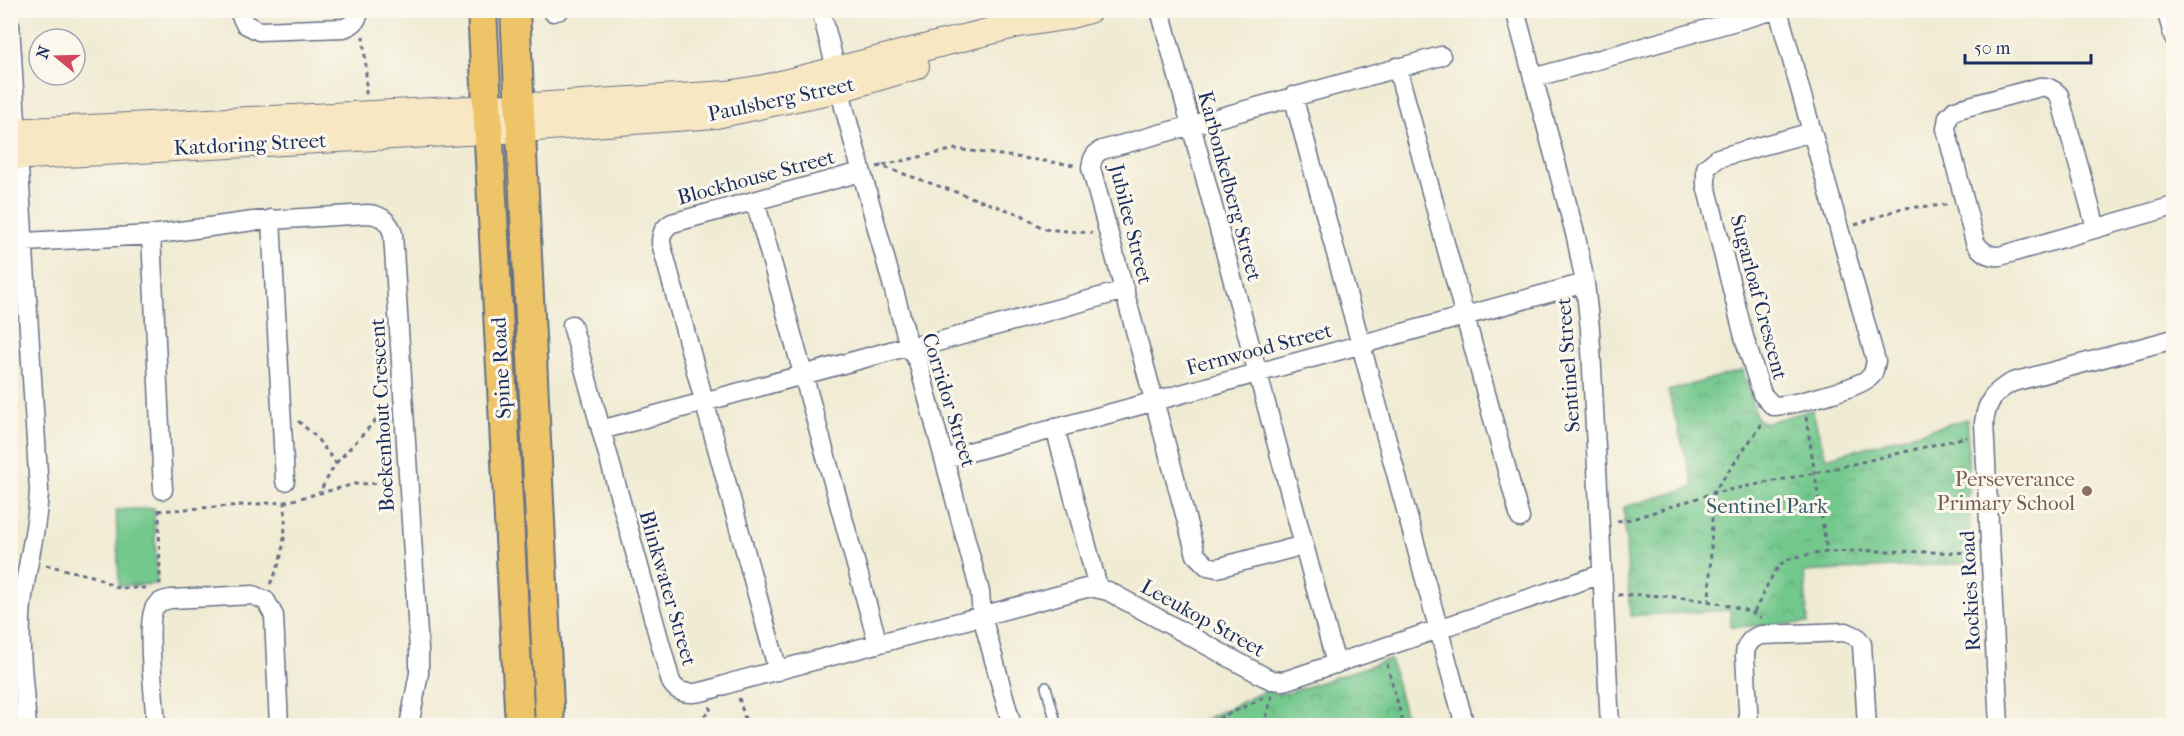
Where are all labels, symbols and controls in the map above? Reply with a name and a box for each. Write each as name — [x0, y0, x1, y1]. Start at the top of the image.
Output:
north arrow — [27, 27, 87, 87]
scale bar — [1965, 27, 2091, 65]
text: 50 m — [1974, 38, 2011, 59]
text: N — [32, 43, 55, 61]
street label: Paulsberg Street — [706, 72, 857, 126]
street label: Karbonkelberg Street — [1193, 88, 1267, 284]
street label: Katdoring Street — [173, 128, 328, 160]
street label: Blockhouse Street — [675, 144, 838, 210]
street label: Jubilee Street — [1104, 160, 1158, 287]
street label: Sugarloaf Crescent — [1725, 212, 1793, 383]
street label: Sentinel Street — [1551, 296, 1585, 433]
street label: Spine Road — [486, 316, 516, 420]
street label: Boekenhout Crescent — [365, 317, 399, 512]
street label: Fernwood Street — [1183, 318, 1335, 380]
street label: Corridor Street — [917, 330, 981, 471]
place label: Perseverance Primary School — [1937, 467, 2075, 515]
marker: Perseverance Primary School — [2080, 484, 2094, 498]
park label: Sentinel Park — [1706, 494, 1828, 518]
street label: Blinkwater Street — [634, 508, 702, 669]
street label: Rockies Road — [1955, 529, 1985, 652]
street label: Leeukop Street — [1137, 574, 1270, 662]

